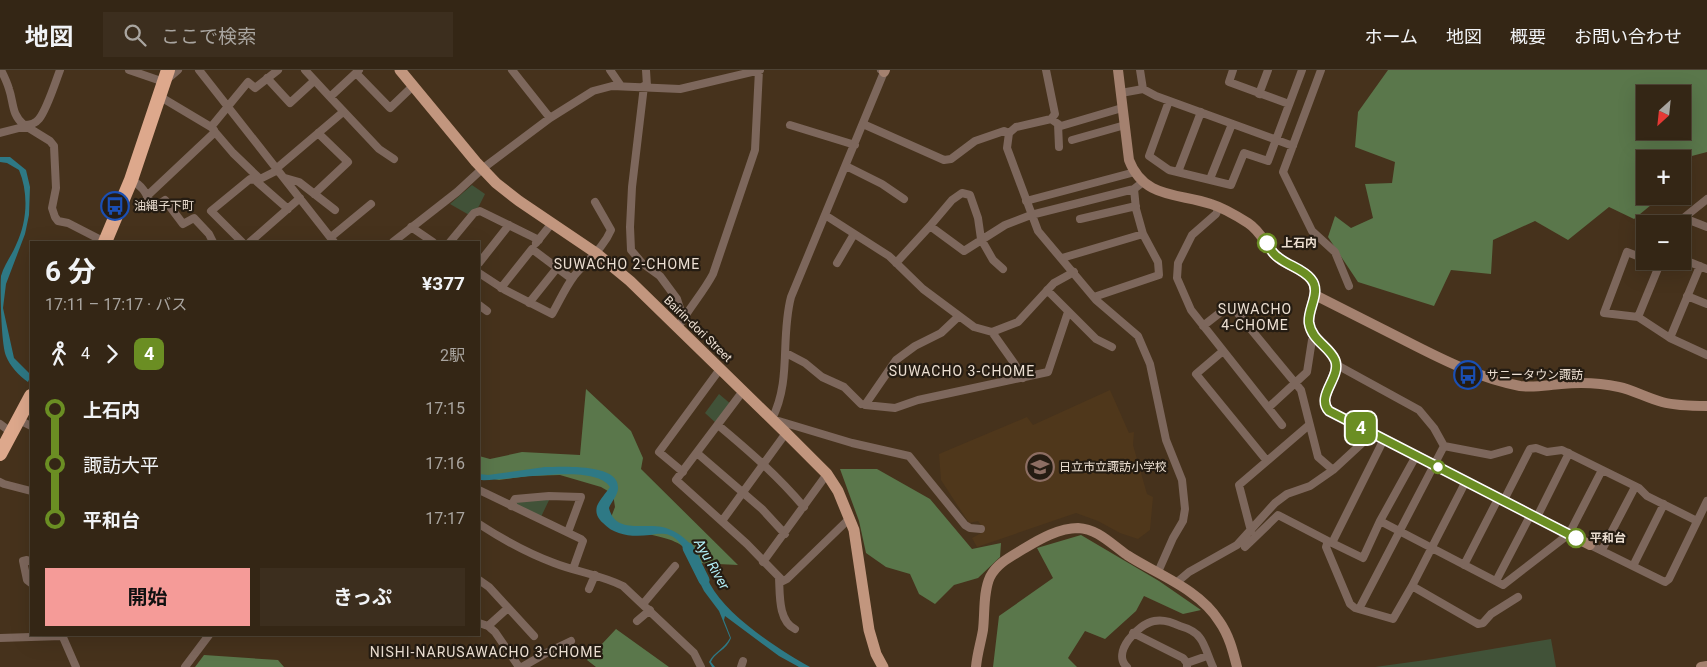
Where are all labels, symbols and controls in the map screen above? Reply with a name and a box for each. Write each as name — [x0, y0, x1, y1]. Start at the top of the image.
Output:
search box — [103, 12, 453, 57]
icon: search — [121, 21, 149, 49]
text: 地図 — [25, 23, 73, 51]
text: ここで検索 — [161, 25, 256, 48]
text: ホーム — [1365, 26, 1418, 47]
text: 地図 — [1446, 26, 1482, 47]
text: 概要 — [1510, 26, 1546, 47]
text: お問い合わせ — [1574, 26, 1682, 47]
north arrow — [1636, 85, 1691, 140]
map controls — [1636, 85, 1691, 270]
button: + — [1636, 150, 1691, 205]
bus stop icon: 油縄子下町 — [100, 191, 130, 221]
place label: 油縄子下町 — [134, 199, 194, 213]
button: − — [1636, 215, 1691, 270]
marker: 上石内 — [1257, 233, 1277, 253]
place label: 上石内 — [1281, 236, 1317, 250]
text: 6 分 — [45, 255, 96, 288]
district label: SUWACHO 2-CHOME — [554, 256, 700, 272]
text: ¥377 — [422, 272, 465, 295]
street label: Bairin-dori Street — [661, 293, 735, 365]
text: 17:11 – 17:17 · バス — [45, 295, 187, 314]
district label: SUWACHO 4-CHOME — [1218, 301, 1292, 333]
icon: walk — [45, 340, 73, 368]
icon: forward — [98, 340, 126, 368]
text: 4 — [144, 343, 154, 364]
text: 4 — [81, 344, 90, 363]
text: 2駅 — [440, 346, 465, 365]
bus stop icon: サニータウン諏訪 — [1453, 360, 1483, 390]
district label: SUWACHO 3-CHOME — [889, 363, 1035, 379]
place label: サニータウン諏訪 — [1487, 368, 1583, 382]
text: 上石内 — [83, 399, 140, 422]
text: 17:15 — [425, 399, 465, 418]
line badge: 4 — [1345, 412, 1377, 444]
text: 4 — [1356, 417, 1366, 438]
school or university icon: 日立市立諏訪小学校 — [1025, 452, 1055, 482]
text: 諏訪大平 — [83, 454, 159, 477]
text: 17:16 — [425, 454, 465, 473]
place label: 日立市立諏訪小学校 — [1059, 460, 1167, 474]
unlabelled marker — [1431, 460, 1445, 474]
text: 平和台 — [83, 509, 140, 532]
text: 17:17 — [425, 509, 465, 528]
marker: 平和台 — [1566, 528, 1586, 548]
place label: 平和台 — [1590, 531, 1626, 545]
water label: Ayu River — [691, 535, 733, 593]
button: 開始 — [45, 568, 250, 626]
button: きっぷ — [260, 568, 465, 626]
district label: NISHI-NARUSAWACHO 3-CHOME — [370, 644, 602, 660]

